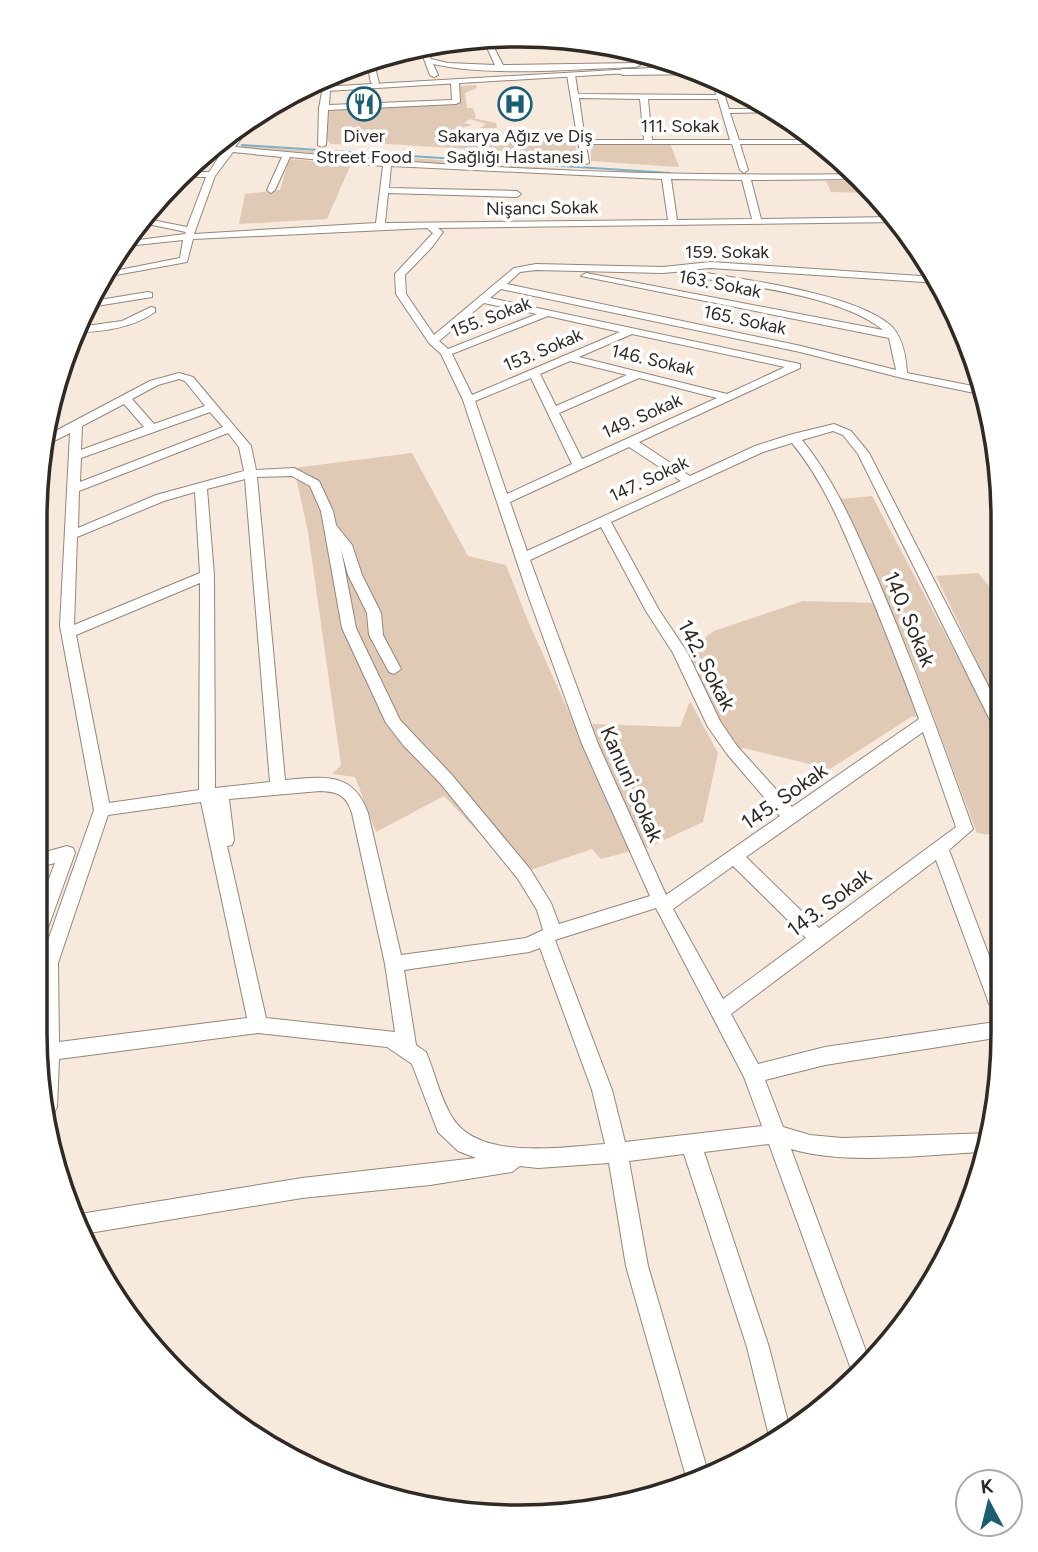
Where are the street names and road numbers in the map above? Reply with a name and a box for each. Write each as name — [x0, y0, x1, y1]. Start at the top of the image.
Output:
street label: 111. Sokak — [641, 115, 719, 137]
street label: Nişancı Sokak — [486, 196, 598, 220]
street label: 159. Sokak — [685, 241, 769, 263]
street label: 163. Sokak — [677, 265, 763, 303]
street label: 155. Sokak — [448, 292, 535, 342]
street label: 165. Sokak — [702, 300, 789, 340]
street label: 153. Sokak — [500, 323, 586, 376]
street label: 146. Sokak — [609, 340, 697, 380]
street label: 149. Sokak — [599, 389, 686, 443]
street label: 147. Sokak — [606, 451, 692, 507]
street label: 140. Sokak — [879, 568, 941, 671]
street label: 142. Sokak — [673, 615, 742, 715]
street label: Kanuni Sokak — [595, 722, 669, 847]
street label: 145. Sokak — [736, 757, 832, 835]
street label: 143. Sokak — [782, 862, 877, 942]

